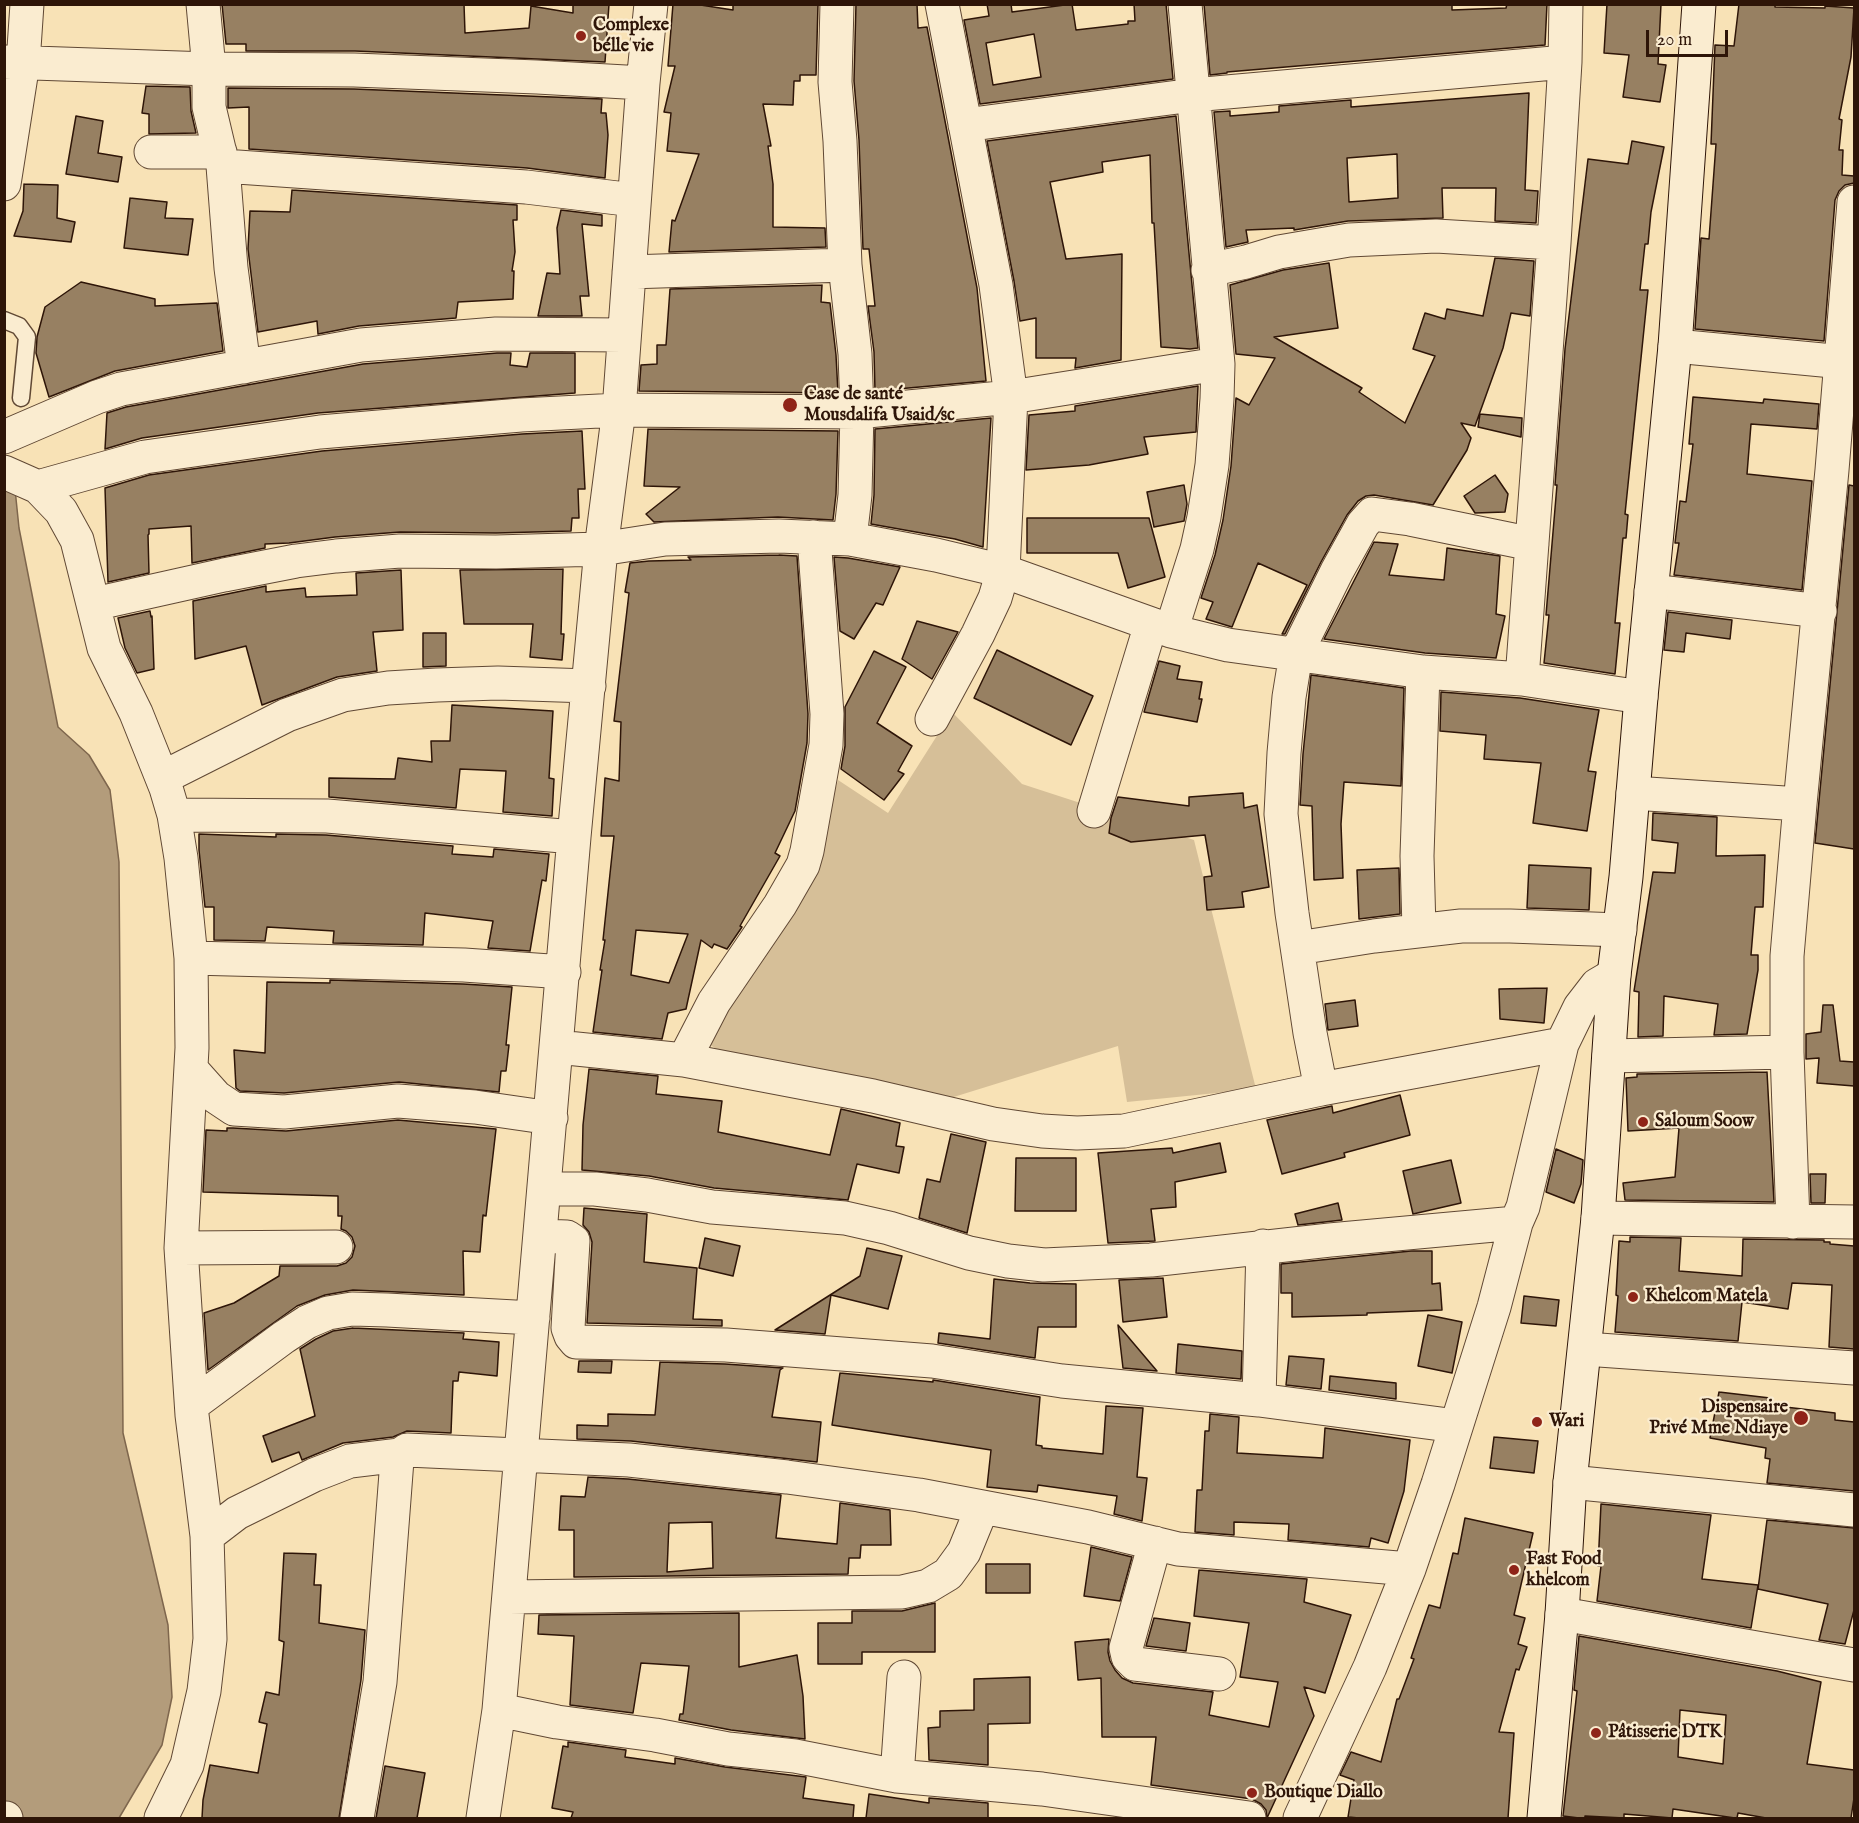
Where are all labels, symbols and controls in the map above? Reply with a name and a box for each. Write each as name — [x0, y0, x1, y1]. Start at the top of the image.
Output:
place label: Complexe bélle vie — [593, 15, 669, 57]
scale bar — [1649, 18, 1732, 56]
marker: Complexe bélle vie — [574, 29, 588, 43]
text: 20 m — [1657, 29, 1692, 52]
place label: Case de santé Mousdalifa Usaid/sc — [804, 384, 955, 426]
marker: Case de santé Mousdalifa Usaid/sc — [781, 396, 799, 414]
place label: Saloum Soow — [1655, 1111, 1754, 1133]
marker: Saloum Soow — [1636, 1115, 1650, 1129]
place label: Khelcom Matela — [1645, 1286, 1768, 1308]
marker: Khelcom Matela — [1626, 1290, 1640, 1304]
place label: Dispensaire Privé Mme Ndiaye — [1649, 1397, 1788, 1440]
marker: Dispensaire Privé Mme Ndiaye — [1792, 1409, 1810, 1427]
place label: Wari — [1549, 1411, 1584, 1433]
marker: Wari — [1530, 1415, 1544, 1429]
place label: Fast Food khelcom — [1526, 1549, 1602, 1592]
marker: Fast Food khelcom — [1507, 1563, 1521, 1577]
place label: Pâtisserie DTK — [1608, 1722, 1722, 1744]
marker: Pâtisserie DTK — [1589, 1726, 1603, 1740]
place label: Boutique Diallo — [1264, 1782, 1383, 1804]
marker: Boutique Diallo — [1245, 1786, 1259, 1800]

